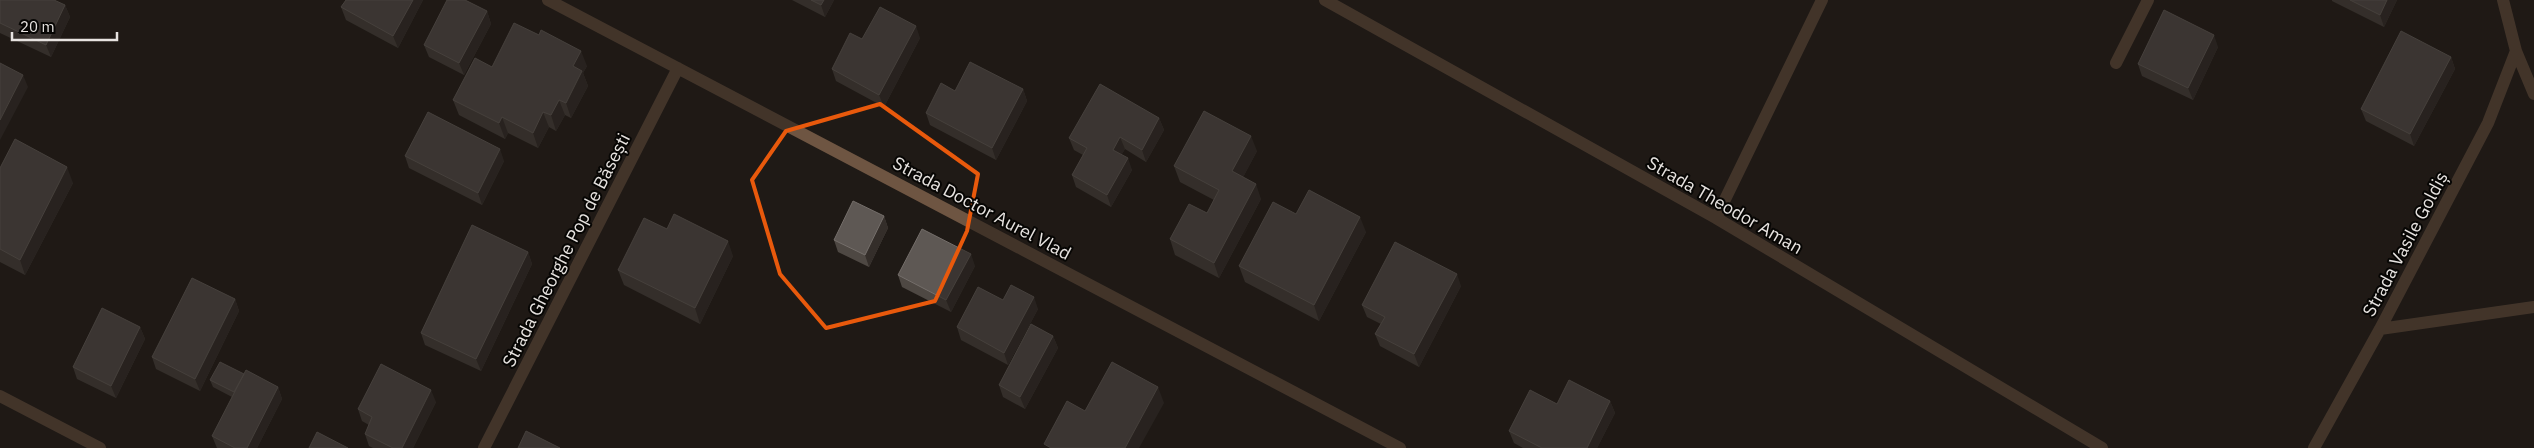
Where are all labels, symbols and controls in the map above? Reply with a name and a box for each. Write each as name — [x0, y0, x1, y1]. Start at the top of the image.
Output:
scale bar — [12, 10, 118, 42]
text: 20 m — [20, 17, 55, 36]
street label: Strada Gheorghe Pop de Băsești — [497, 129, 635, 371]
street label: Strada Doctor Aurel Vlad — [889, 151, 1075, 265]
street label: Strada Theodor Aman — [1643, 151, 1807, 259]
street label: Strada Vasile Goldiș — [2357, 168, 2453, 320]

